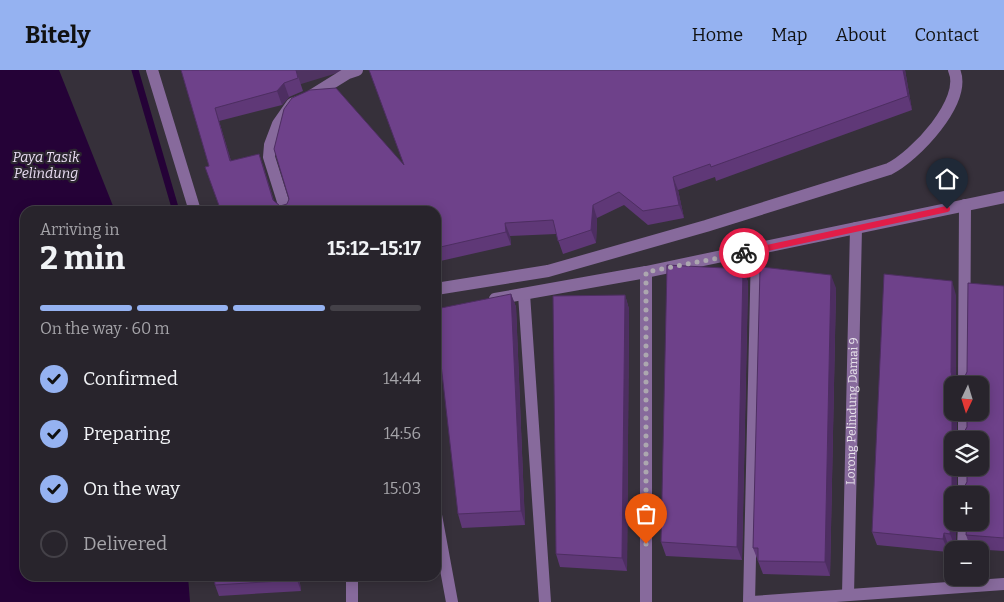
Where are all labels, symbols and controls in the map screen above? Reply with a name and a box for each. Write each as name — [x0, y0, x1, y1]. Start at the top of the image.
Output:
text: Bitely — [25, 21, 90, 49]
text: Home — [692, 24, 743, 46]
text: Map — [771, 24, 807, 46]
text: About — [835, 24, 886, 46]
text: Contact — [914, 24, 979, 46]
water label: Paya Tasik Pelindung — [12, 149, 80, 182]
pin — [926, 158, 968, 209]
icon: home — [933, 165, 961, 193]
text: Arriving in — [40, 220, 119, 239]
courier — [719, 228, 769, 278]
text: 15:12–15:17 — [327, 237, 421, 260]
text: 2 min — [40, 239, 125, 277]
icon: bike — [730, 239, 758, 267]
text: On the way · 60 m — [40, 319, 170, 338]
street label: Lorong Pelindung Damai 9 — [843, 337, 861, 485]
icon: check — [40, 365, 68, 393]
text: Confirmed — [83, 367, 178, 390]
text: 14:44 — [383, 369, 421, 388]
north arrow — [944, 376, 989, 421]
map controls — [944, 376, 989, 586]
icon: check — [40, 420, 68, 448]
text: Preparing — [83, 422, 171, 445]
text: 14:56 — [384, 424, 421, 443]
button: layers — [944, 431, 989, 476]
icon: check — [40, 475, 68, 503]
text: On the way — [83, 477, 180, 500]
text: 15:03 — [383, 479, 421, 498]
button: + — [944, 486, 989, 531]
pin — [625, 493, 667, 544]
icon: bag — [632, 500, 660, 528]
text: Delivered — [83, 532, 167, 555]
button: − — [944, 541, 989, 586]

